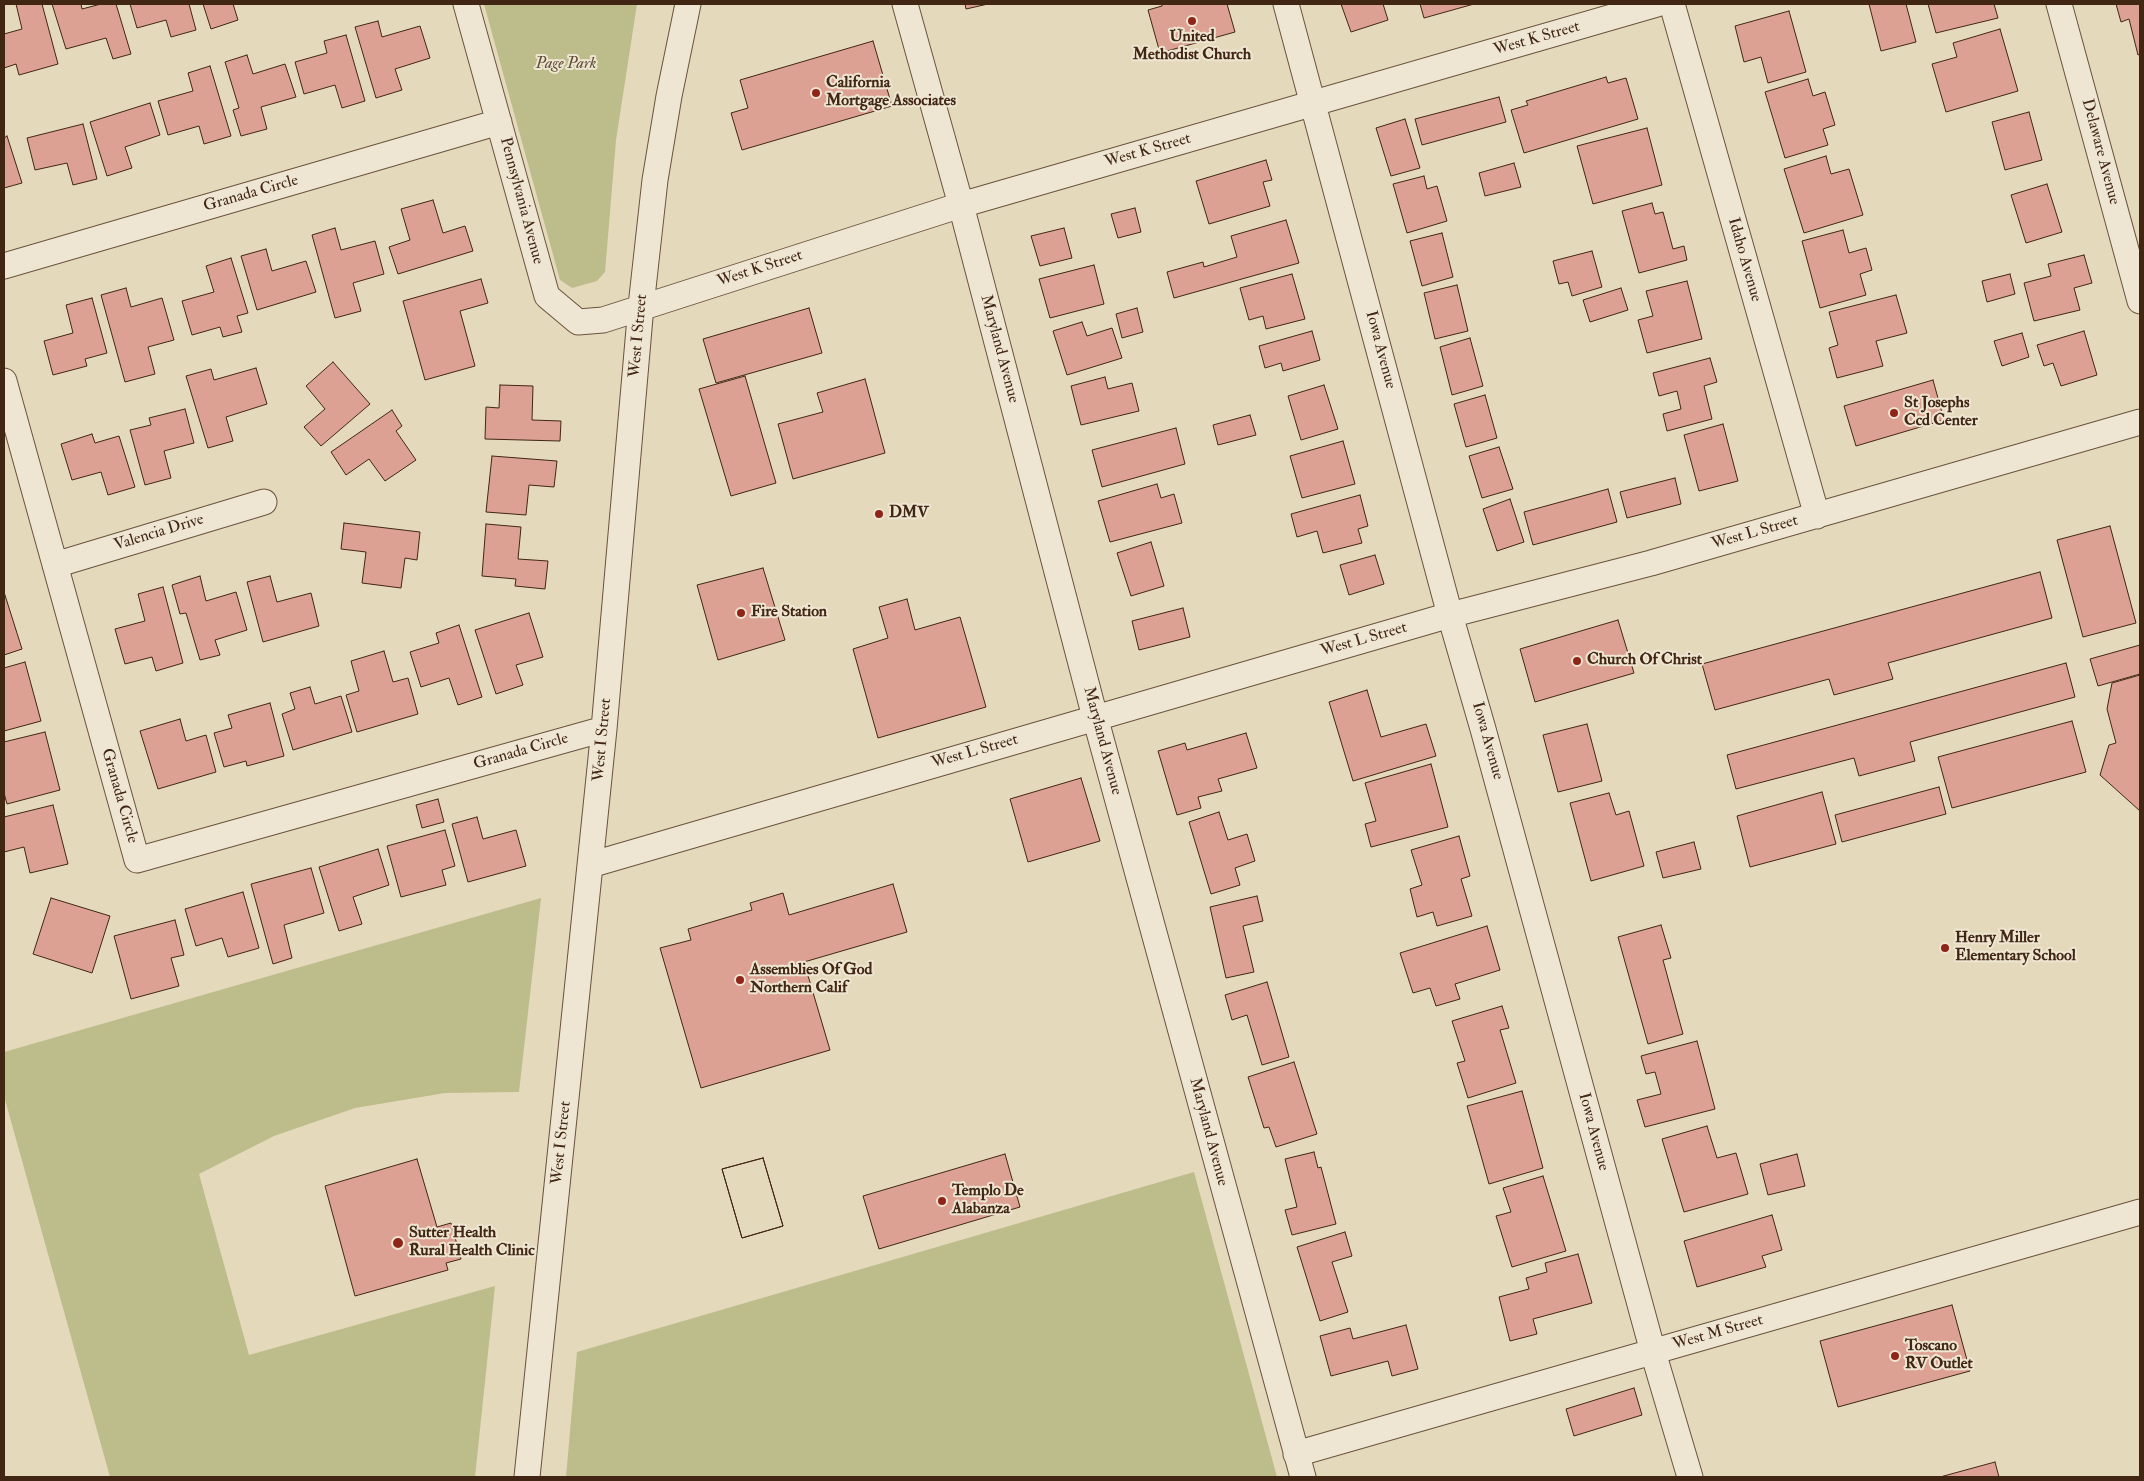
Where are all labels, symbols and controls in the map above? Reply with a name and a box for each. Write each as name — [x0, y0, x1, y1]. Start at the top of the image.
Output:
marker: United Methodist Church — [1186, 15, 1198, 27]
street label: West K Street — [1492, 18, 1582, 60]
place label: United Methodist Church — [1133, 28, 1251, 66]
park label: Page Park — [536, 55, 596, 75]
place label: California Mortgage Associates — [826, 74, 956, 112]
marker: California Mortgage Associates — [810, 87, 822, 99]
street label: Delaware Avenue — [2077, 97, 2123, 207]
street label: West K Street — [1103, 130, 1193, 172]
street label: Pennsylvania Avenue — [495, 135, 547, 267]
street label: Granada Circle — [201, 171, 301, 217]
street label: Idaho Avenue — [1723, 216, 1765, 304]
street label: West K Street — [715, 246, 805, 292]
street label: West I Street — [626, 293, 652, 379]
street label: Maryland Avenue — [975, 293, 1023, 405]
street label: Iowa Avenue — [1360, 309, 1400, 391]
place label: St Josephs Ccd Center — [1904, 394, 1978, 432]
marker: St Josephs Ccd Center — [1888, 407, 1900, 419]
place label: DMV — [889, 504, 929, 524]
marker: DMV — [873, 508, 885, 520]
street label: Valencia Drive — [112, 510, 206, 556]
street label: West L Street — [1710, 511, 1800, 555]
place label: Fire Station — [751, 603, 827, 623]
marker: Fire Station — [735, 607, 747, 619]
street label: West L Street — [1319, 618, 1409, 662]
place label: Church Of Christ — [1587, 651, 1702, 671]
marker: Church Of Christ — [1571, 655, 1583, 667]
street label: Maryland Avenue — [1078, 685, 1126, 797]
street label: West I Street — [590, 697, 616, 783]
street label: Iowa Avenue — [1467, 700, 1507, 782]
street label: Granada Circle — [471, 729, 571, 775]
street label: West L Street — [930, 730, 1020, 774]
street label: Granada Circle — [96, 746, 142, 846]
place label: Henry Miller Elementary School — [1955, 929, 2076, 967]
marker: Henry Miller Elementary School — [1939, 942, 1951, 954]
place label: Assemblies Of God Northern Calif — [750, 961, 872, 999]
marker: Assemblies Of God Northern Calif — [734, 974, 746, 986]
street label: Maryland Avenue — [1184, 1076, 1232, 1188]
street label: Iowa Avenue — [1573, 1091, 1613, 1173]
street label: West I Street — [548, 1100, 576, 1186]
place label: Templo De Alabanza — [952, 1182, 1024, 1220]
marker: Templo De Alabanza — [936, 1195, 948, 1207]
place label: Sutter Health Rural Health Clinic — [409, 1224, 535, 1262]
marker: Sutter Health Rural Health Clinic — [391, 1236, 405, 1250]
street label: West M Street — [1671, 1311, 1765, 1355]
place label: Toscano RV Outlet — [1905, 1337, 1973, 1375]
marker: Toscano RV Outlet — [1889, 1350, 1901, 1362]

